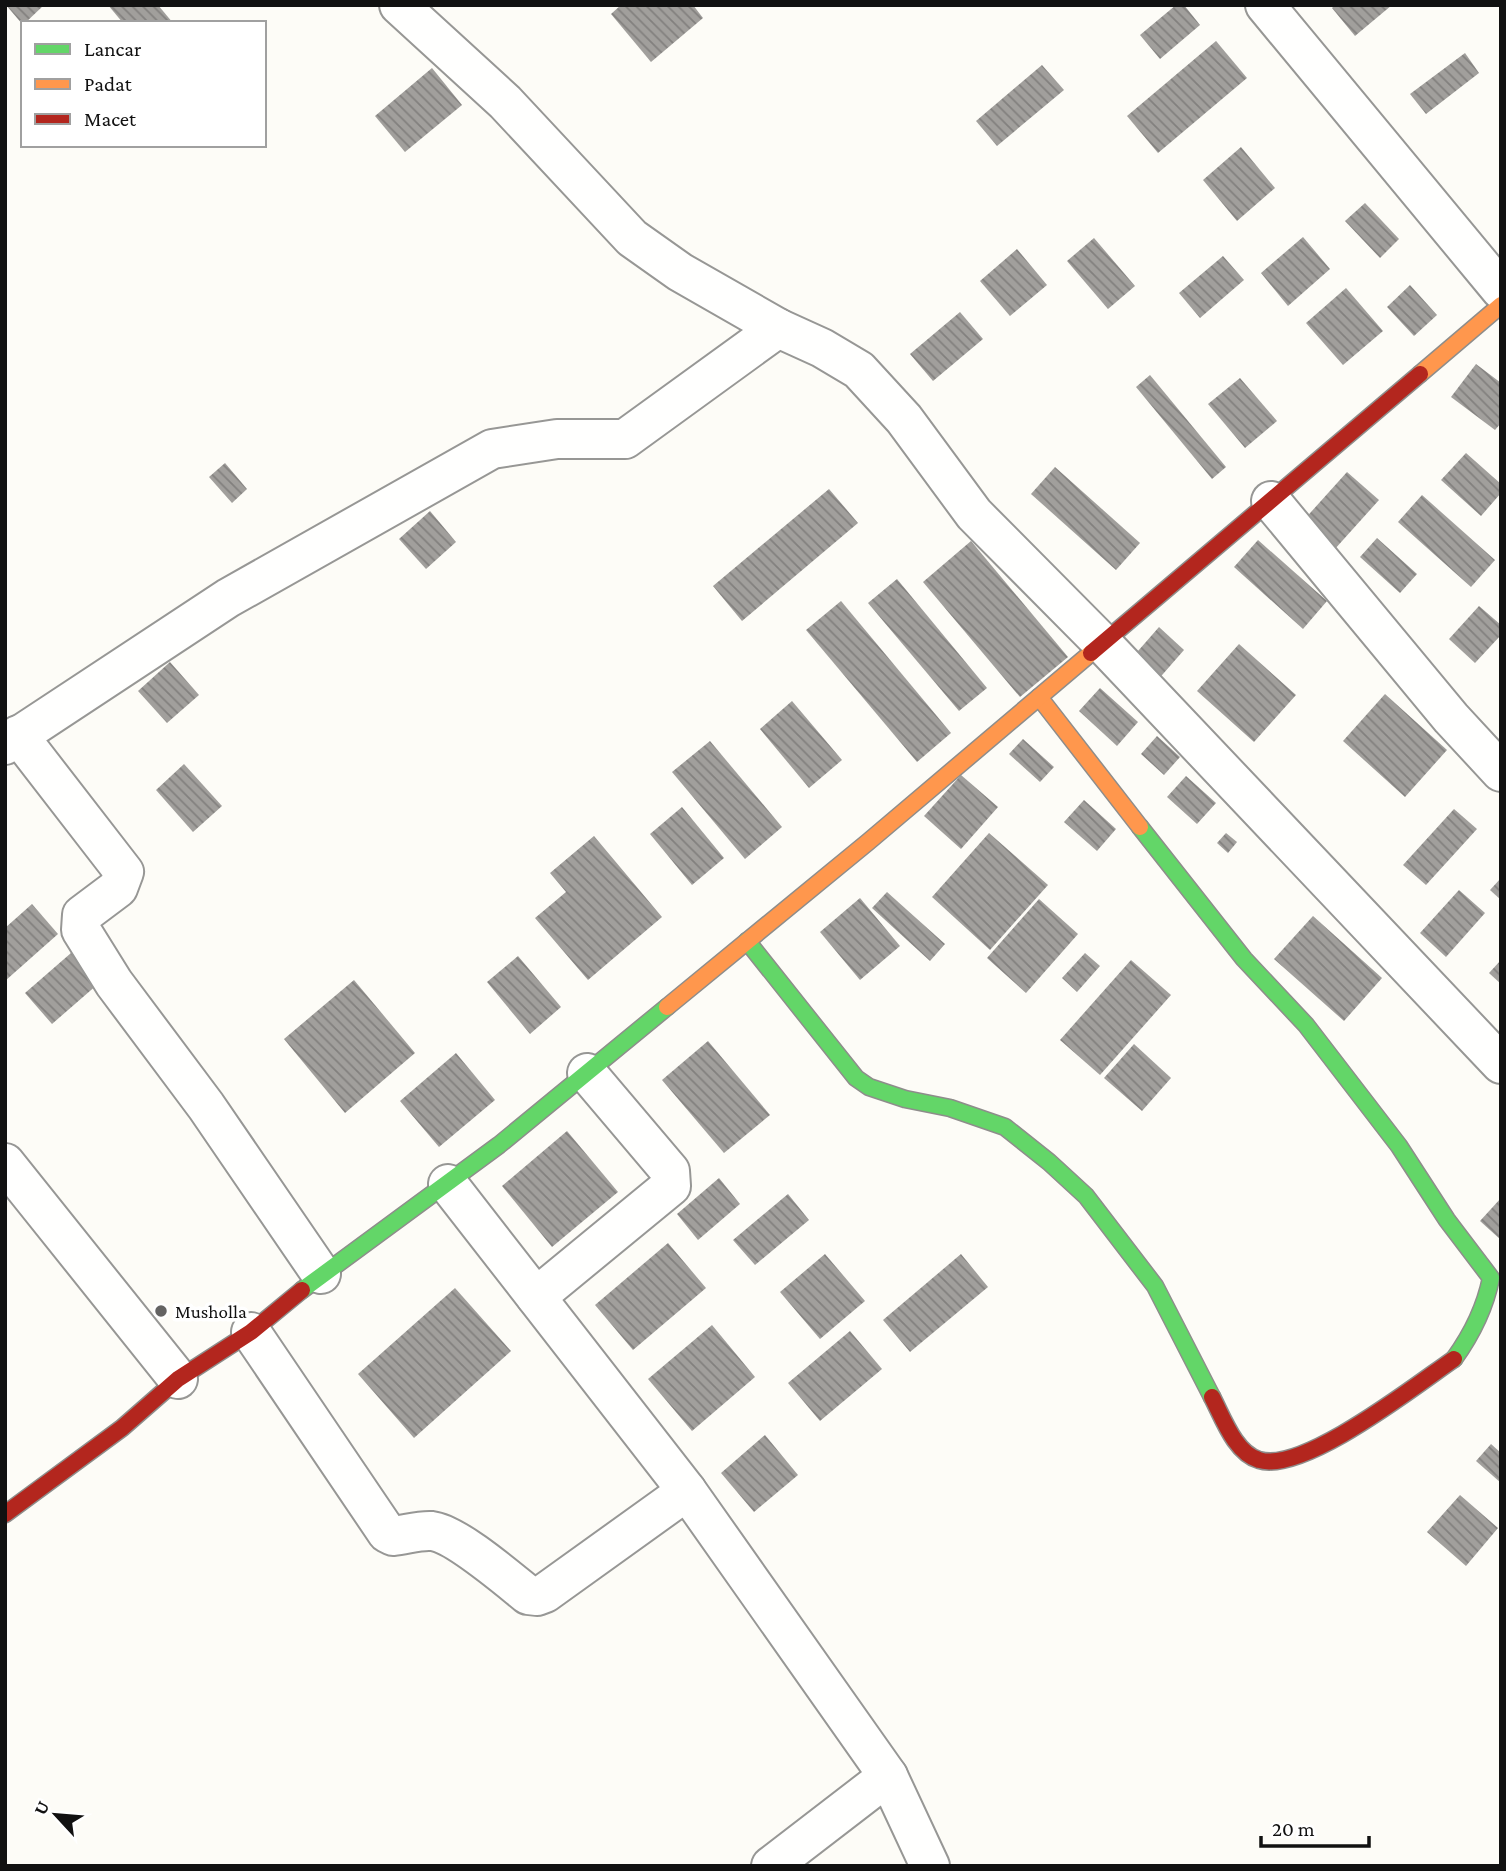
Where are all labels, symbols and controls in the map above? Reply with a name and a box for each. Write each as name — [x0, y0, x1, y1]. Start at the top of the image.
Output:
legend — [21, 21, 266, 147]
text: Lancar — [84, 37, 142, 61]
text: Padat — [84, 72, 133, 96]
text: Macet — [84, 107, 137, 131]
place label: Musholla — [175, 1301, 247, 1322]
marker: Musholla — [153, 1303, 169, 1319]
north arrow — [21, 1780, 91, 1850]
text: U — [29, 1797, 53, 1818]
scale bar — [1261, 1804, 1370, 1848]
text: 20 m — [1272, 1817, 1315, 1841]

